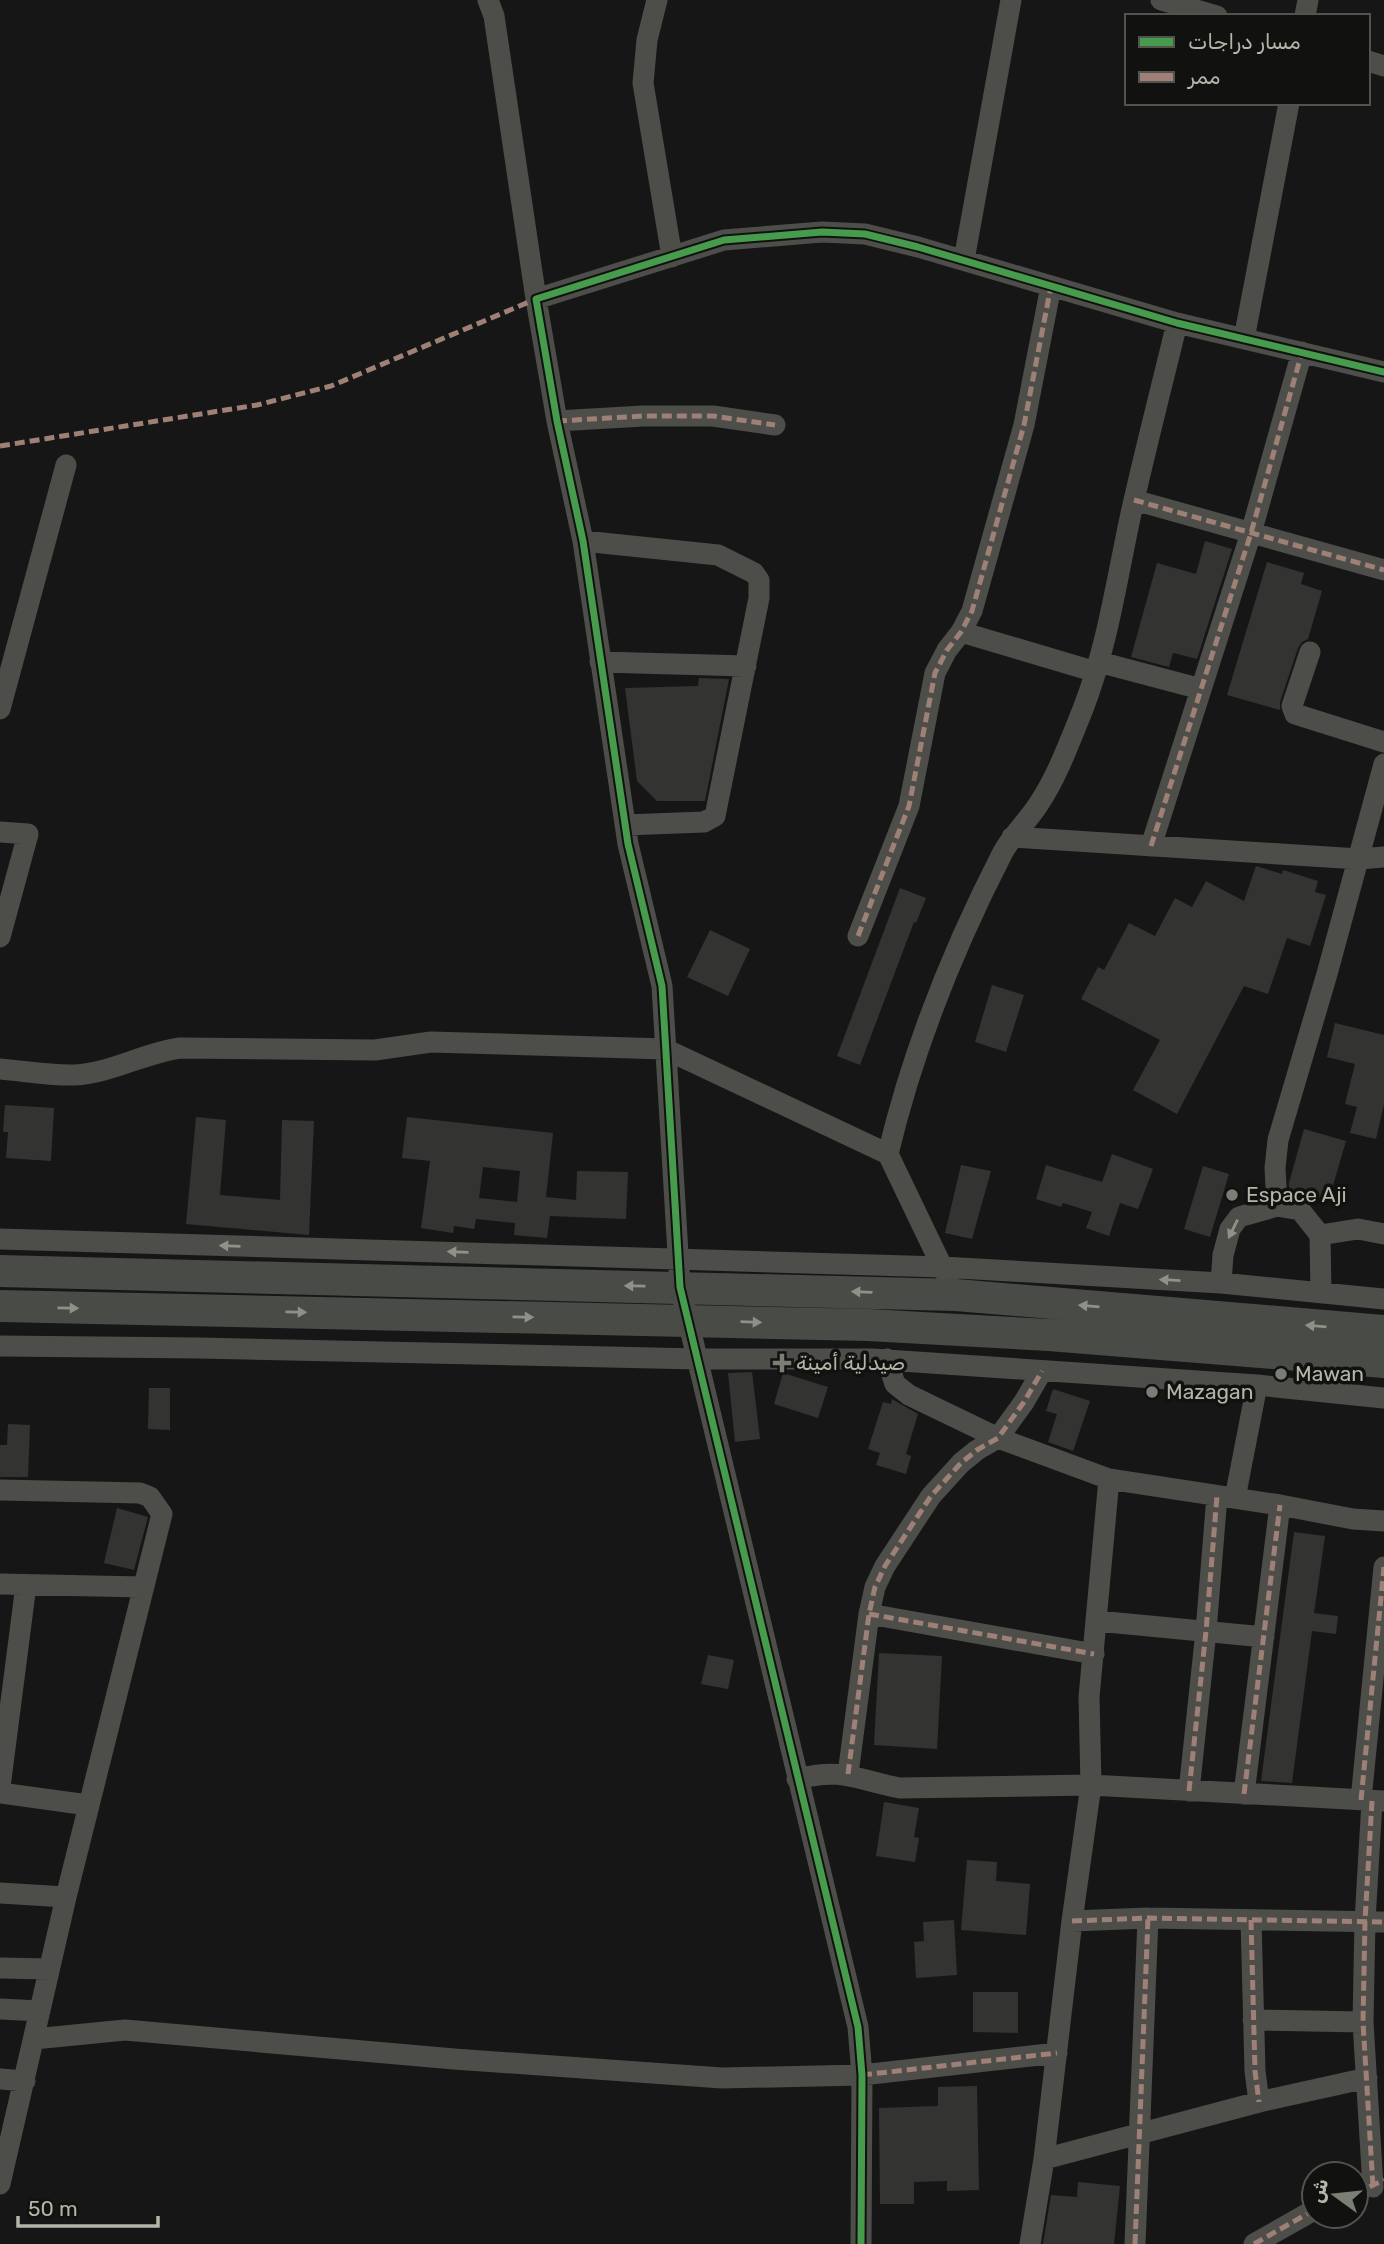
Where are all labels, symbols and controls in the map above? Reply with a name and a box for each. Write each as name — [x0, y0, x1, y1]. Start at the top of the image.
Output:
legend — [1125, 14, 1370, 105]
text: مسار دراجات — [1188, 29, 1301, 54]
text: ممر — [1186, 64, 1220, 89]
place label: Espace Aji — [1246, 1182, 1347, 1207]
marker: Espace Aji — [1224, 1187, 1240, 1203]
one-way arrow — [1227, 1219, 1238, 1239]
one-way arrow — [219, 1240, 241, 1252]
one-way arrow — [446, 1247, 468, 1258]
one-way arrow — [1158, 1274, 1180, 1285]
one-way arrow — [624, 1280, 646, 1291]
one-way arrow — [851, 1286, 873, 1297]
one-way arrow — [1078, 1300, 1100, 1311]
one-way arrow — [57, 1302, 79, 1313]
one-way arrow — [285, 1307, 307, 1318]
one-way arrow — [512, 1312, 534, 1323]
one-way arrow — [740, 1316, 762, 1327]
one-way arrow — [1305, 1320, 1327, 1331]
place label: صيدلية أمينة — [796, 1350, 905, 1375]
marker: صيدلية أمينة — [774, 1355, 790, 1371]
place label: Mawan — [1295, 1361, 1364, 1386]
marker: Mawan — [1273, 1366, 1289, 1382]
place label: Mazagan — [1166, 1379, 1253, 1404]
marker: Mazagan — [1144, 1384, 1160, 1400]
north arrow — [1300, 2160, 1370, 2230]
text: ش — [1305, 2176, 1333, 2205]
scale bar — [18, 2184, 158, 2228]
text: 50 m — [28, 2196, 78, 2221]

